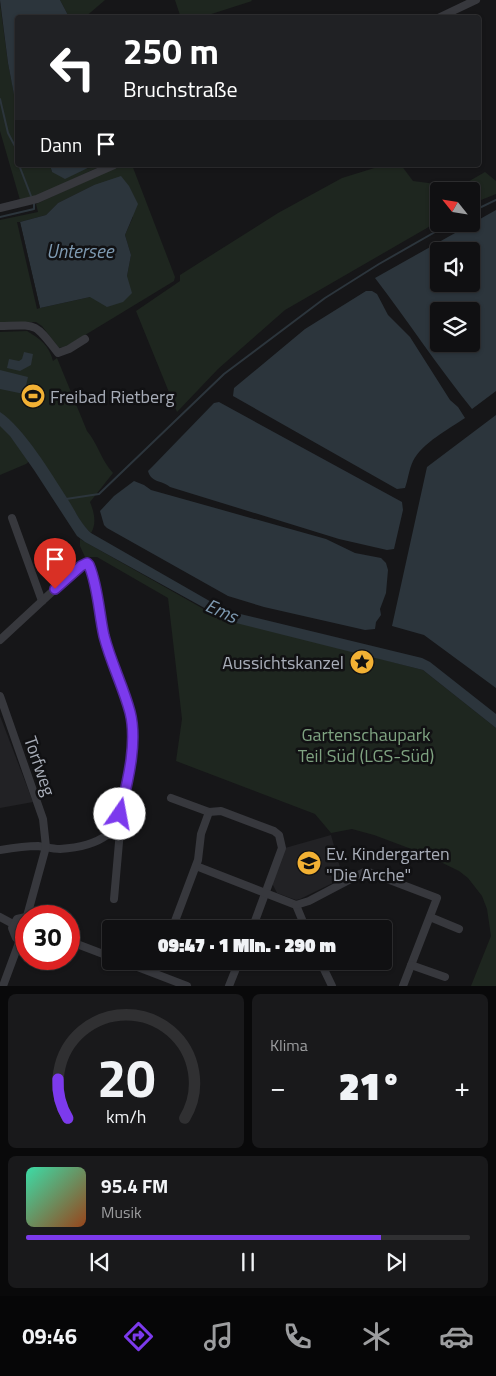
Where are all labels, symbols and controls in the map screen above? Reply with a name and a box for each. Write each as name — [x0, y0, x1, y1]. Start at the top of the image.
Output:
text: 250 m — [123, 24, 219, 78]
icon: left — [40, 35, 105, 100]
text: Bruchstraße — [123, 72, 238, 106]
text: Dann — [40, 130, 82, 159]
icon: arrive — [92, 130, 120, 158]
north arrow — [430, 182, 480, 232]
map controls — [430, 182, 480, 352]
water label: Untersee — [46, 236, 115, 265]
button: sound — [430, 242, 480, 292]
button: layers — [430, 302, 480, 352]
sports icon: Freibad Rietberg — [20, 383, 46, 409]
place label: Freibad Rietberg — [50, 383, 174, 410]
pin — [34, 538, 76, 589]
icon: arrive — [41, 545, 69, 573]
water label: Ems — [201, 590, 244, 631]
place label: Aussichtskanzel — [222, 649, 344, 676]
place icon: Aussichtskanzel — [349, 649, 375, 675]
park label: Gartenschaupark Teil Süd (LGS-Süd) — [298, 721, 434, 769]
street label: Torfweg — [17, 733, 63, 799]
position arrow — [93, 787, 145, 839]
place label: Ev. Kindergarten "Die Arche" — [326, 840, 450, 888]
school or university icon: Ev. Kindergarten "Die Arche" — [296, 850, 322, 876]
speed limit sign: 30 — [15, 905, 80, 970]
text: 09:47 · 1 Min. · 290 m — [158, 930, 336, 959]
text: Klima — [270, 1033, 308, 1057]
text: 20 — [97, 1038, 155, 1117]
text: 21° — [339, 1057, 401, 1115]
text: − — [270, 1065, 286, 1108]
text: + — [454, 1065, 470, 1108]
text: km/h — [106, 1103, 146, 1130]
text: 95.4 FM — [101, 1171, 168, 1200]
text: Musik — [101, 1200, 142, 1224]
icon: previous — [86, 1248, 114, 1276]
icon: pause — [234, 1248, 262, 1276]
icon: next — [382, 1248, 410, 1276]
text: 09:46 — [22, 1319, 77, 1353]
icon: directions — [121, 1319, 156, 1354]
icon: music — [201, 1319, 236, 1354]
icon: phone — [280, 1319, 315, 1354]
icon: climate — [359, 1319, 394, 1354]
icon: car — [439, 1319, 474, 1354]

